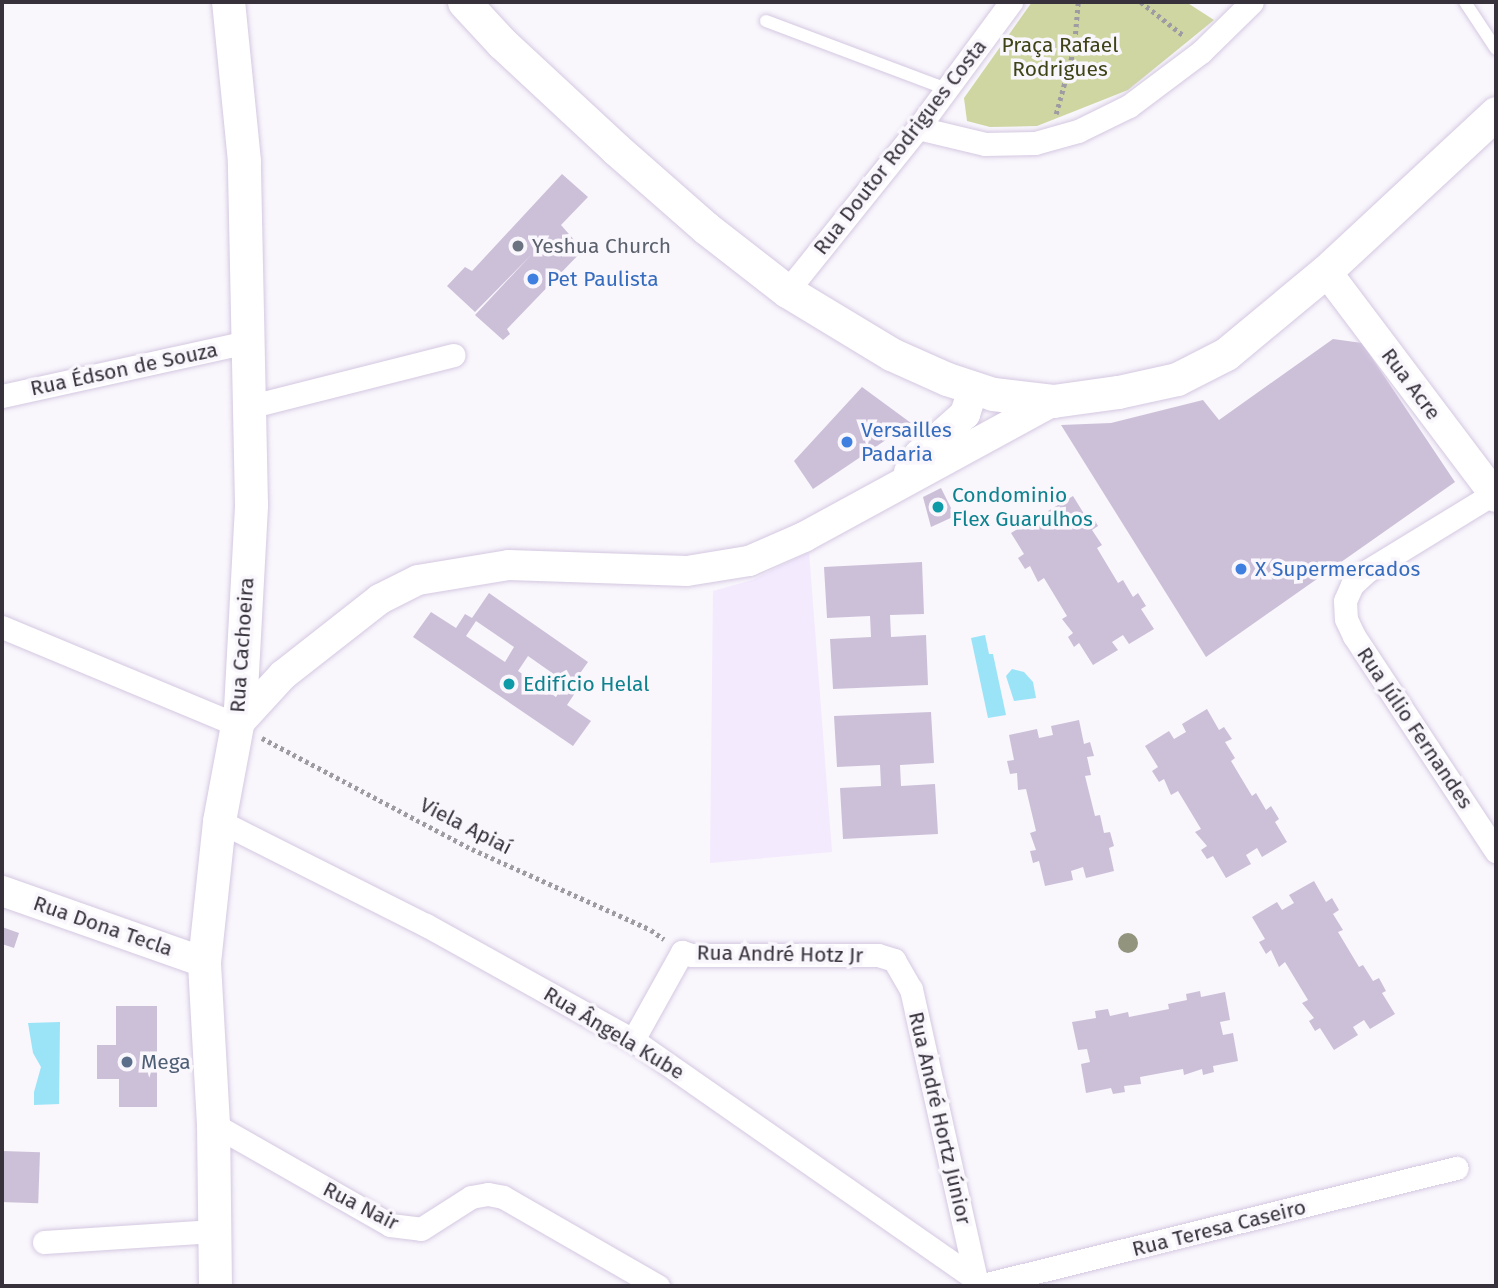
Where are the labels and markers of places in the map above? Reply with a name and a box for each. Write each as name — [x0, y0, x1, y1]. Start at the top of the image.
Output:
place label: Yeshua Church — [532, 233, 671, 259]
marker: Yeshua Church — [510, 238, 526, 254]
place label: Pet Paulista — [547, 266, 659, 292]
marker: Pet Paulista — [525, 271, 541, 287]
place label: Versailles Padaria — [861, 417, 952, 467]
marker: Versailles Padaria — [839, 434, 855, 450]
place label: Condominio Flex Guarulhos — [952, 482, 1093, 532]
marker: Condominio Flex Guarulhos — [930, 499, 946, 515]
place label: X Supermercados — [1255, 556, 1420, 582]
marker: X Supermercados — [1233, 561, 1249, 577]
place label: Edifício Helal — [523, 671, 649, 697]
marker: Edifício Helal — [501, 676, 517, 692]
place label: Mega — [141, 1049, 191, 1075]
marker: Mega — [119, 1054, 135, 1070]

